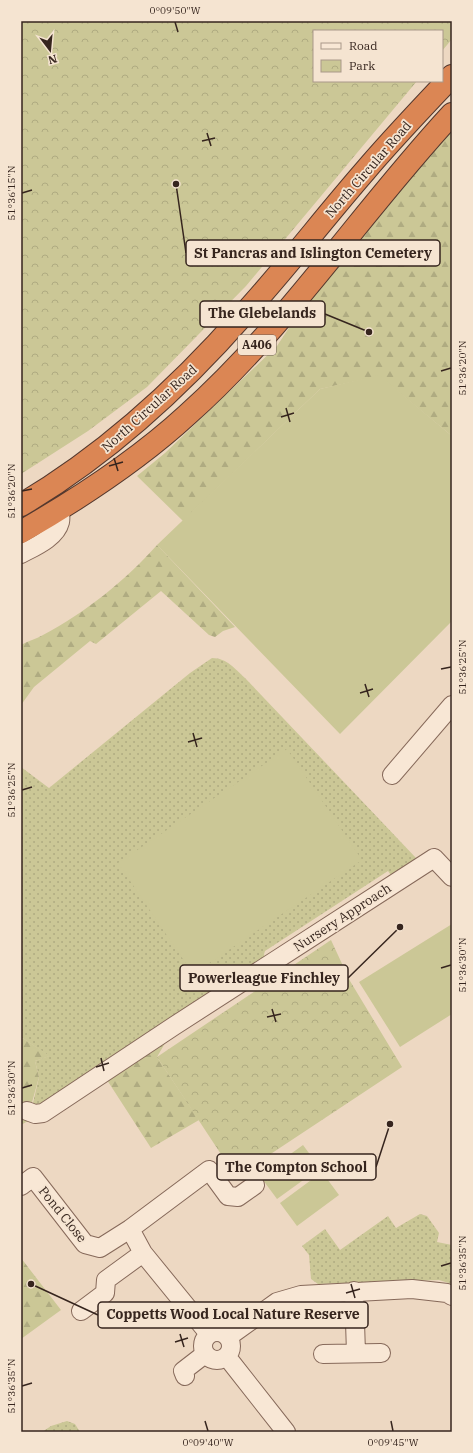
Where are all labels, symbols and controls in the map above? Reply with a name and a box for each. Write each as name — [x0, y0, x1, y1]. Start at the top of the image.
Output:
text: 0°09'50"W — [149, 4, 201, 17]
north arrow — [30, 30, 70, 70]
legend — [313, 30, 443, 82]
text: Road — [349, 38, 378, 53]
text: N — [46, 52, 59, 68]
text: Park — [349, 58, 375, 73]
street label: North Circular Road — [322, 117, 415, 221]
text: 51°36'15"N — [5, 165, 18, 221]
callout: St Pancras and Islington Cemetery — [186, 240, 440, 266]
text: St Pancras and Islington Cemetery — [194, 244, 432, 262]
callout: The Glebelands — [200, 301, 325, 327]
text: The Glebelands — [208, 304, 316, 322]
road number: A406 — [238, 335, 276, 355]
text: 51°36'20"N — [456, 340, 469, 396]
street label: North Circular Road — [98, 361, 201, 456]
text: 51°36'20"N — [5, 463, 18, 519]
text: 51°36'25"N — [456, 639, 469, 695]
text: 51°36'25"N — [5, 762, 18, 818]
street label: Nursery Approach — [290, 879, 394, 955]
text: 51°36'30"N — [456, 937, 469, 993]
callout: Powerleague Finchley — [180, 965, 348, 991]
text: Powerleague Finchley — [188, 969, 340, 987]
text: 51°36'30"N — [5, 1060, 18, 1116]
callout: The Compton School — [217, 1154, 376, 1180]
text: The Compton School — [225, 1158, 368, 1176]
street label: Pond Close — [35, 1183, 90, 1246]
text: 51°36'35"N — [456, 1235, 469, 1291]
callout: Coppetts Wood Local Nature Reserve — [98, 1302, 368, 1328]
text: Coppetts Wood Local Nature Reserve — [106, 1305, 360, 1323]
text: 51°36'35"N — [5, 1358, 18, 1414]
text: 0°09'40"W — [182, 1436, 234, 1449]
text: 0°09'45"W — [367, 1436, 419, 1449]

